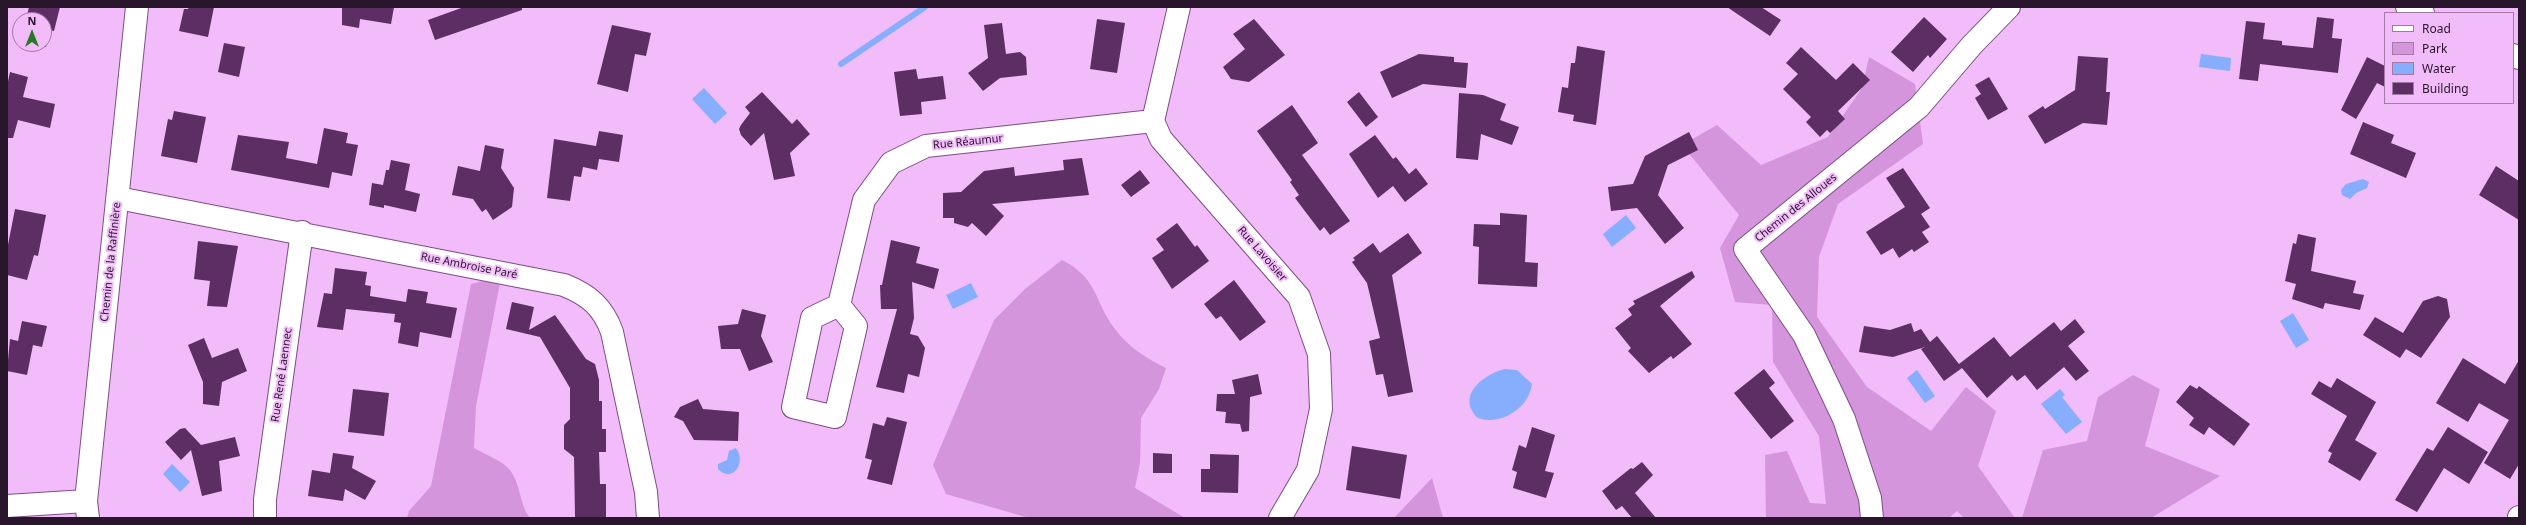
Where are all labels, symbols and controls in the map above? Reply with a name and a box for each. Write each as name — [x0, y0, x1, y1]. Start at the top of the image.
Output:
north arrow — [12, 12, 52, 52]
legend — [2384, 12, 2514, 104]
text: N — [28, 13, 36, 28]
text: Road — [2422, 20, 2451, 37]
text: Park — [2422, 40, 2447, 57]
text: Water — [2422, 60, 2456, 77]
text: Building — [2422, 80, 2469, 97]
street label: Rue Réaumur — [932, 132, 1004, 152]
street label: Chemin des Alloues — [1752, 171, 1840, 245]
street label: Chemin de la Raffinière — [98, 202, 124, 322]
street label: Rue Lavoisier — [1235, 224, 1289, 284]
street label: Rue Ambroise Paré — [420, 250, 518, 282]
street label: Rue René Laennec — [269, 327, 295, 423]

